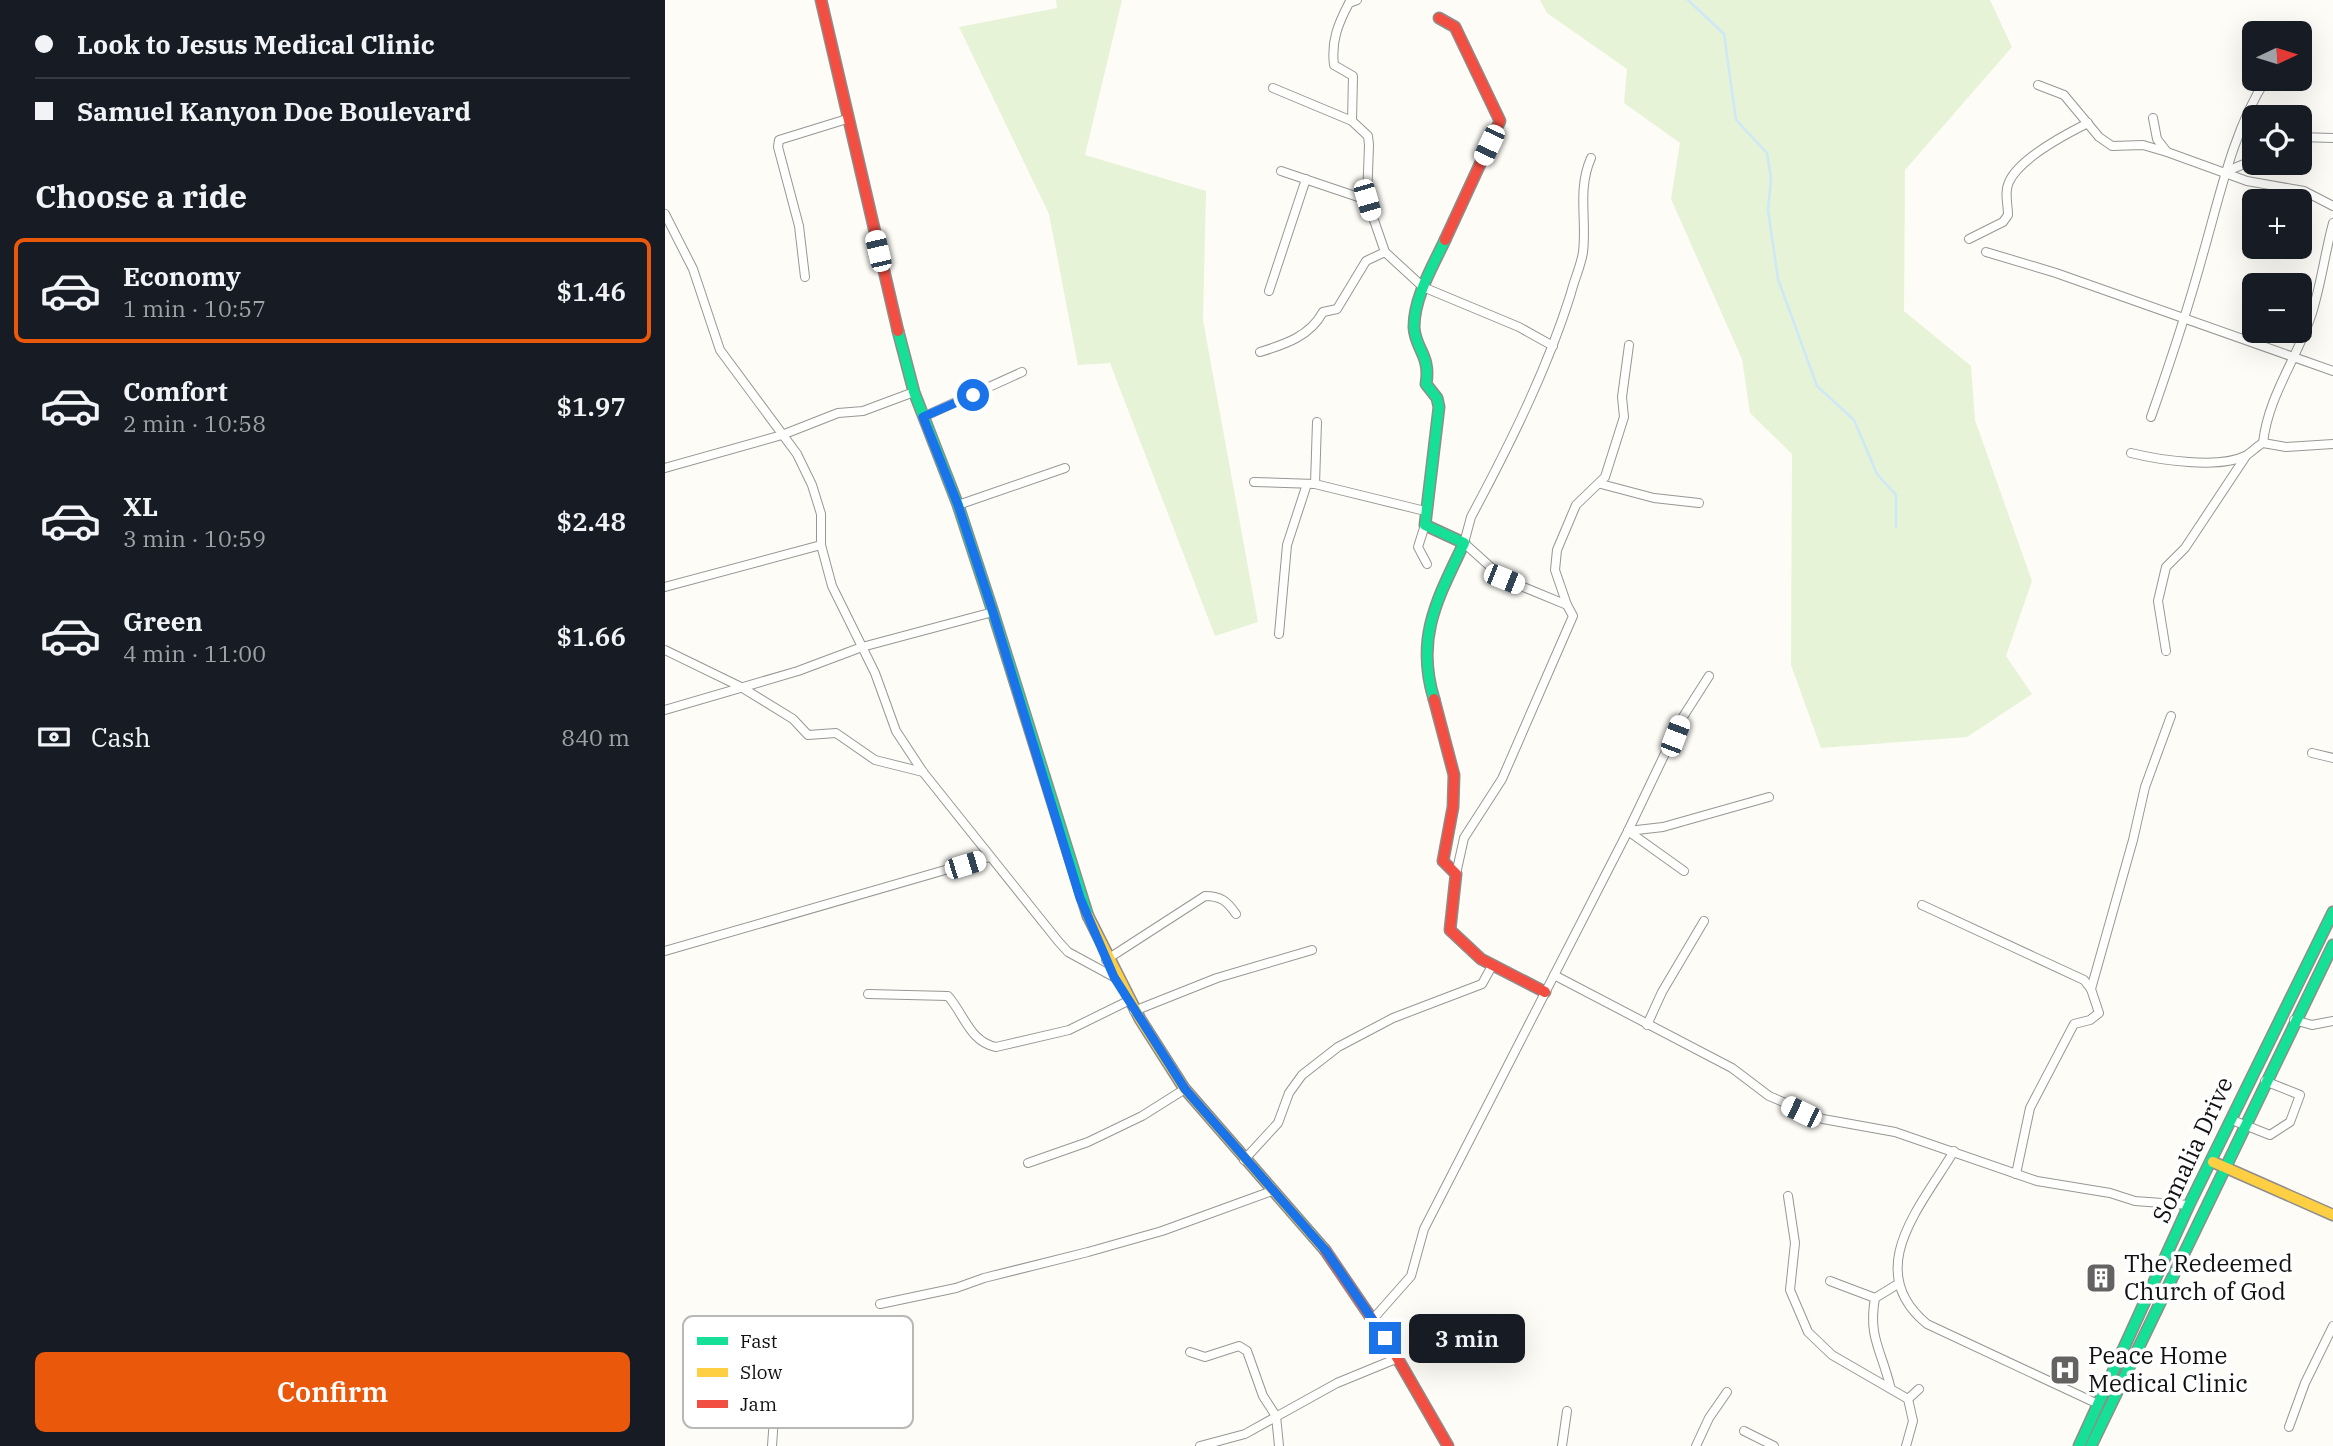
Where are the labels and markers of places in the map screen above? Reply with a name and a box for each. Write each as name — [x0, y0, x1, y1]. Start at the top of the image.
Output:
place label: The Redeemed Church of God — [2124, 1247, 2293, 1307]
building icon: The Redeemed Church of God — [2084, 1261, 2118, 1295]
place label: Peace Home Medical Clinic — [2088, 1339, 2248, 1399]
hospital icon: Peace Home Medical Clinic — [2048, 1353, 2082, 1387]

